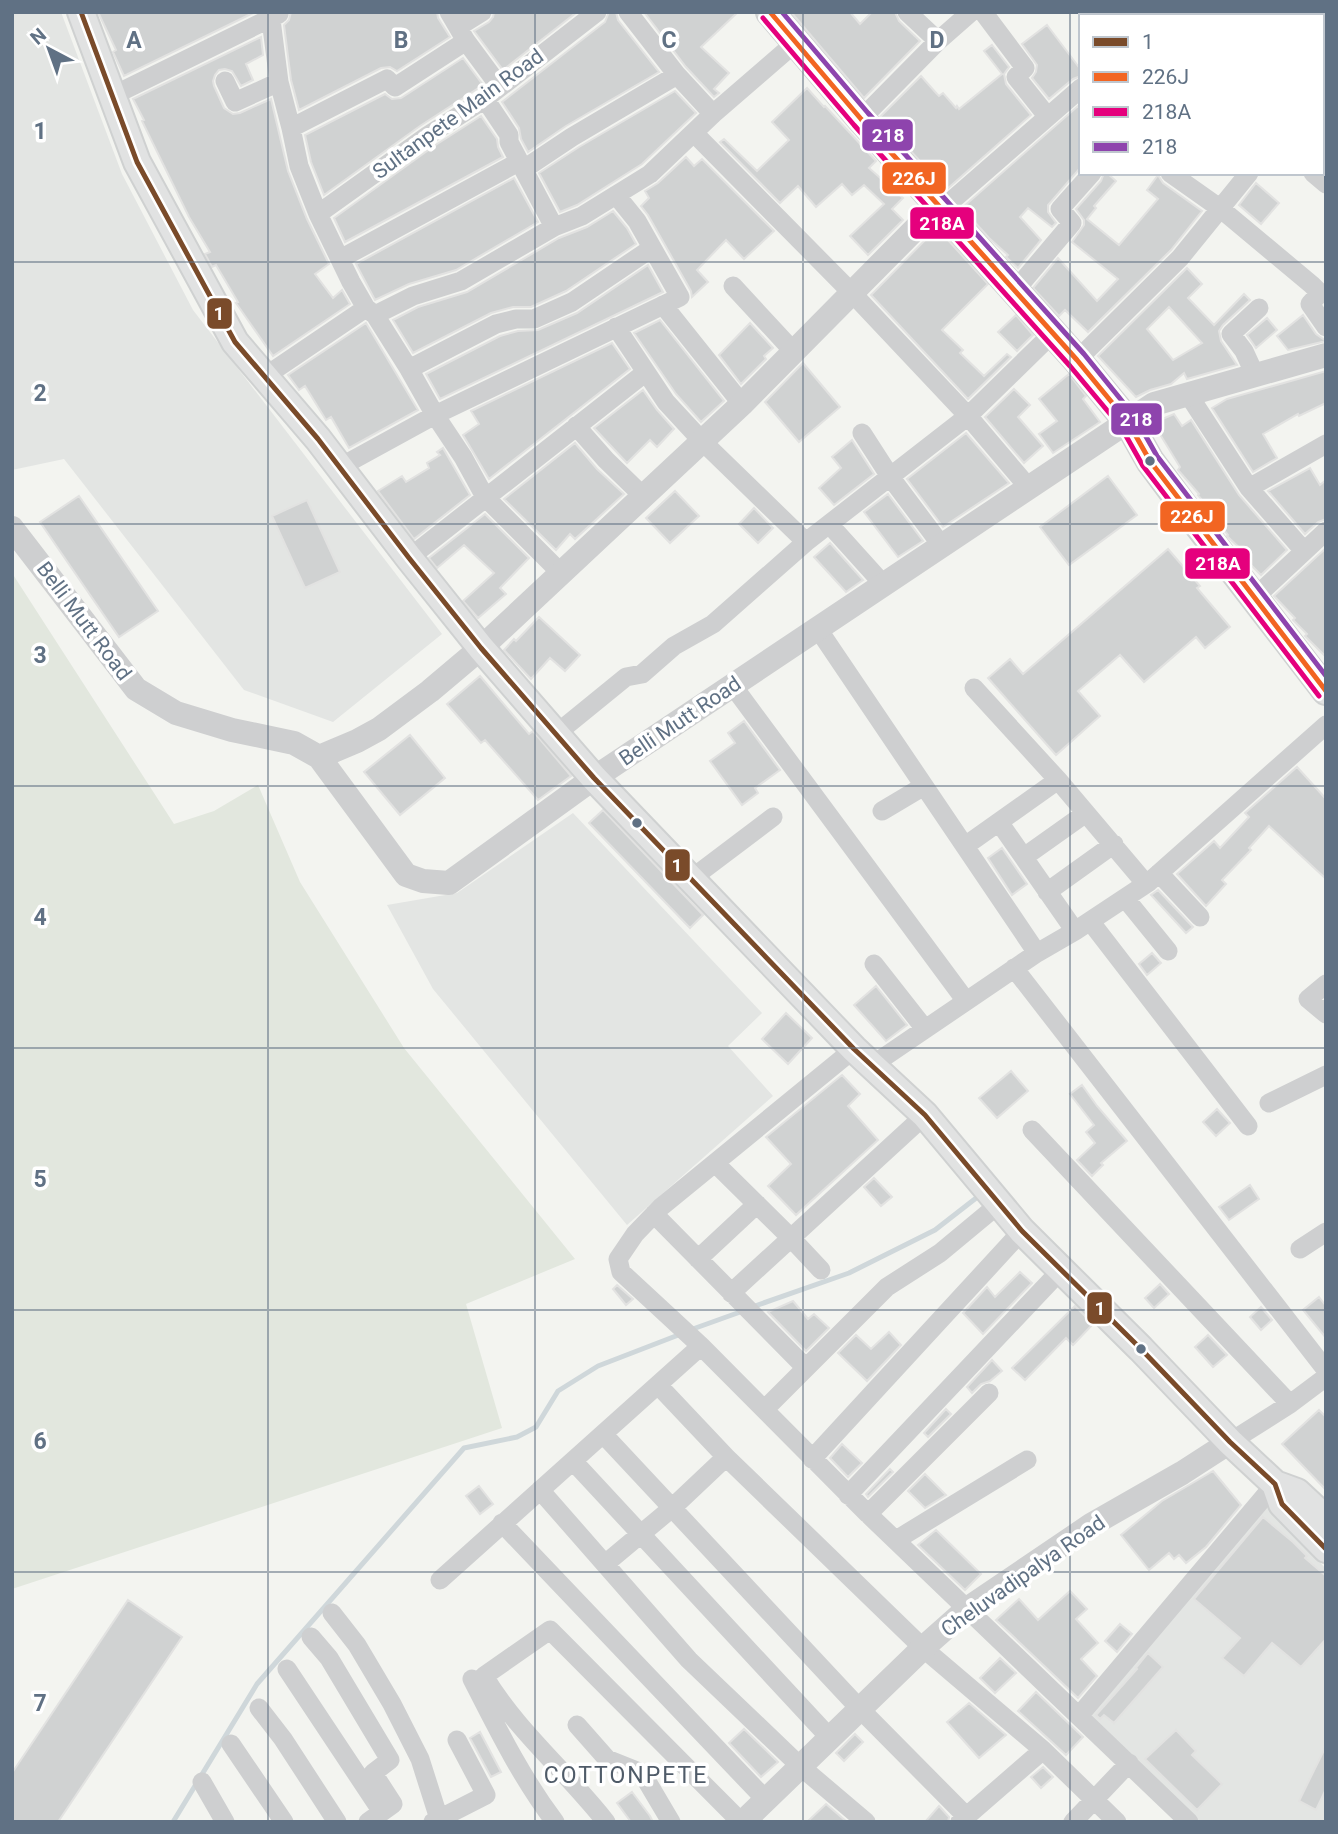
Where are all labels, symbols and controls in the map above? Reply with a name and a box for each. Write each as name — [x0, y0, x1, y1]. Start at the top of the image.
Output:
north arrow — [14, 14, 84, 84]
legend — [1079, 14, 1324, 175]
text: N — [26, 23, 51, 50]
text: A — [126, 27, 142, 54]
text: B — [394, 27, 408, 54]
text: C — [661, 27, 677, 54]
text: D — [930, 27, 944, 54]
text: 1 — [1142, 30, 1154, 54]
street label: Sultanpete Main Road — [368, 44, 548, 184]
text: 226J — [1142, 65, 1189, 89]
text: 218A — [1142, 100, 1191, 124]
text: 1 — [33, 118, 47, 145]
line badge: 218 — [861, 118, 914, 152]
text: 218 — [872, 124, 904, 147]
text: 218 — [1142, 135, 1177, 159]
line badge: 226J — [881, 161, 947, 195]
text: 226J — [892, 167, 936, 190]
line badge: 218A — [909, 206, 975, 240]
text: 218A — [919, 212, 965, 235]
line badge: 1 — [206, 297, 233, 330]
text: 1 — [214, 302, 224, 325]
text: 2 — [33, 380, 47, 407]
line badge: 218 — [1110, 402, 1163, 436]
text: 218 — [1120, 408, 1152, 431]
unlabelled marker — [1143, 454, 1157, 468]
line badge: 226J — [1159, 500, 1226, 533]
text: 226J — [1170, 505, 1214, 528]
line badge: 218A — [1184, 547, 1251, 580]
text: 218A — [1195, 552, 1241, 575]
street label: Belli Mutt Road — [32, 557, 136, 685]
text: 3 — [33, 642, 47, 669]
street label: Belli Mutt Road — [615, 671, 745, 771]
unlabelled marker — [630, 816, 644, 830]
line badge: 1 — [664, 848, 691, 882]
text: 1 — [672, 854, 682, 877]
text: 4 — [33, 904, 47, 931]
text: 5 — [33, 1166, 47, 1193]
line badge: 1 — [1086, 1291, 1113, 1325]
text: 1 — [1095, 1297, 1105, 1320]
unlabelled marker — [1134, 1342, 1148, 1356]
text: 6 — [33, 1428, 47, 1455]
street label: Cheluvadipalya Road — [937, 1510, 1109, 1642]
text: 7 — [33, 1690, 47, 1717]
district label: COTTONPETE — [544, 1762, 708, 1789]

